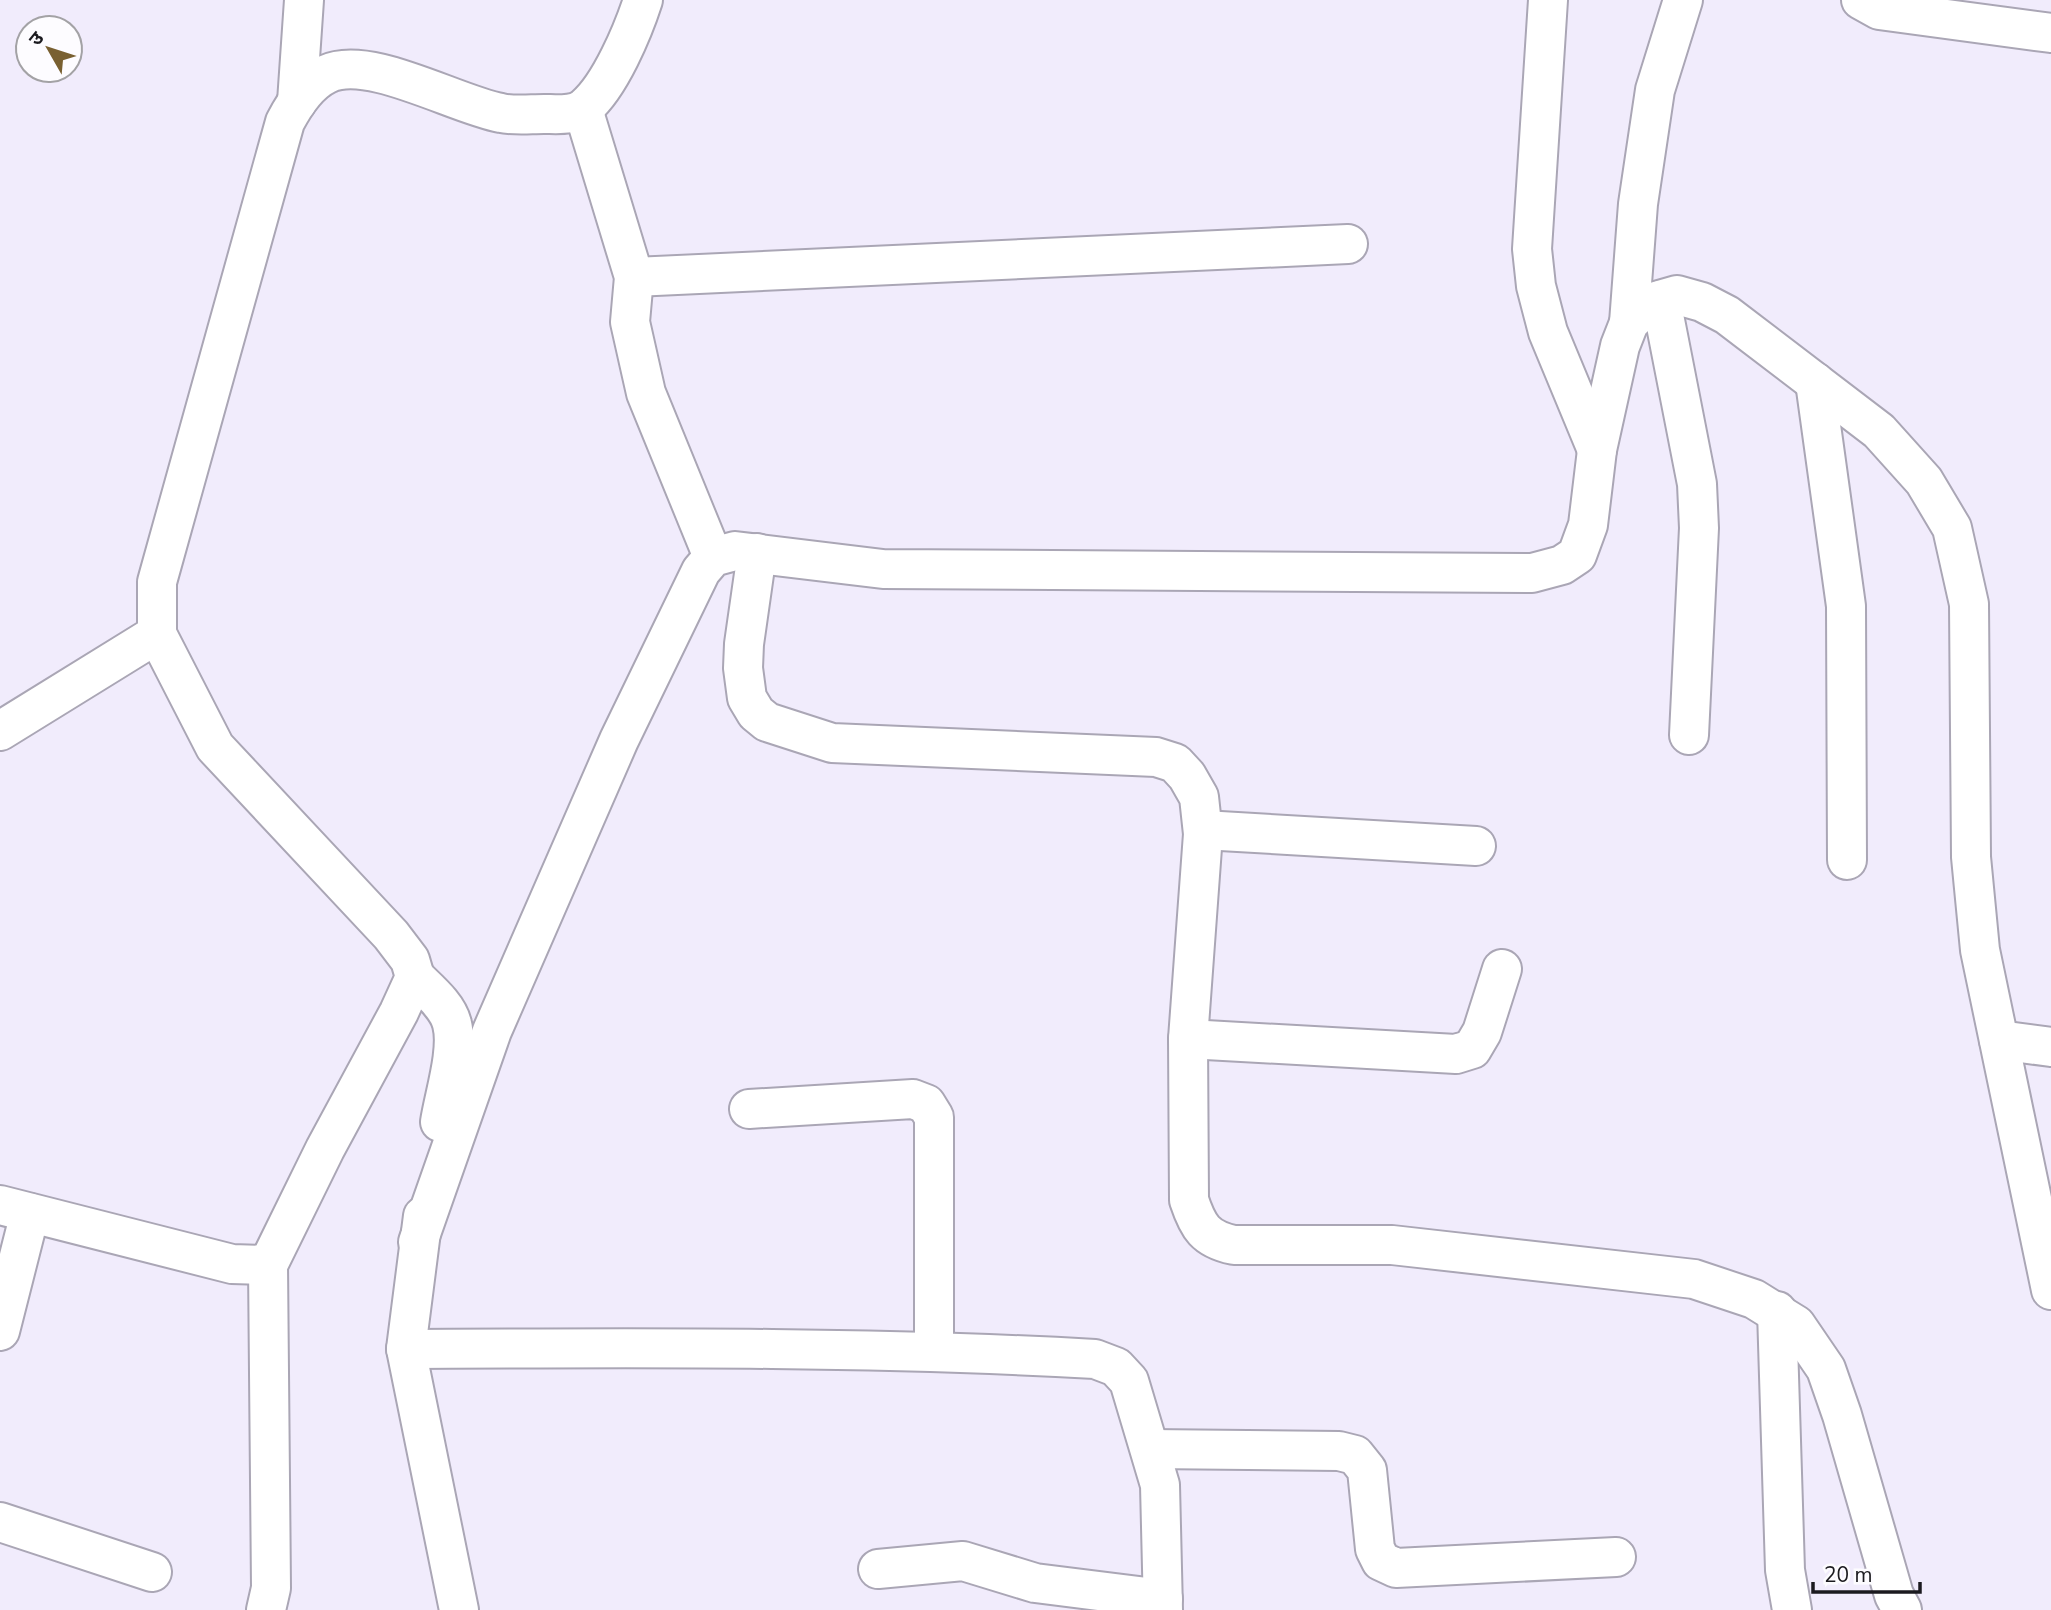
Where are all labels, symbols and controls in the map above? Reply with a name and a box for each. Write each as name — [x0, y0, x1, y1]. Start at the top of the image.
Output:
north arrow — [14, 14, 84, 84]
text: उ — [23, 26, 51, 51]
scale bar — [1813, 1550, 1920, 1594]
text: 20 m — [1824, 1561, 1873, 1589]

